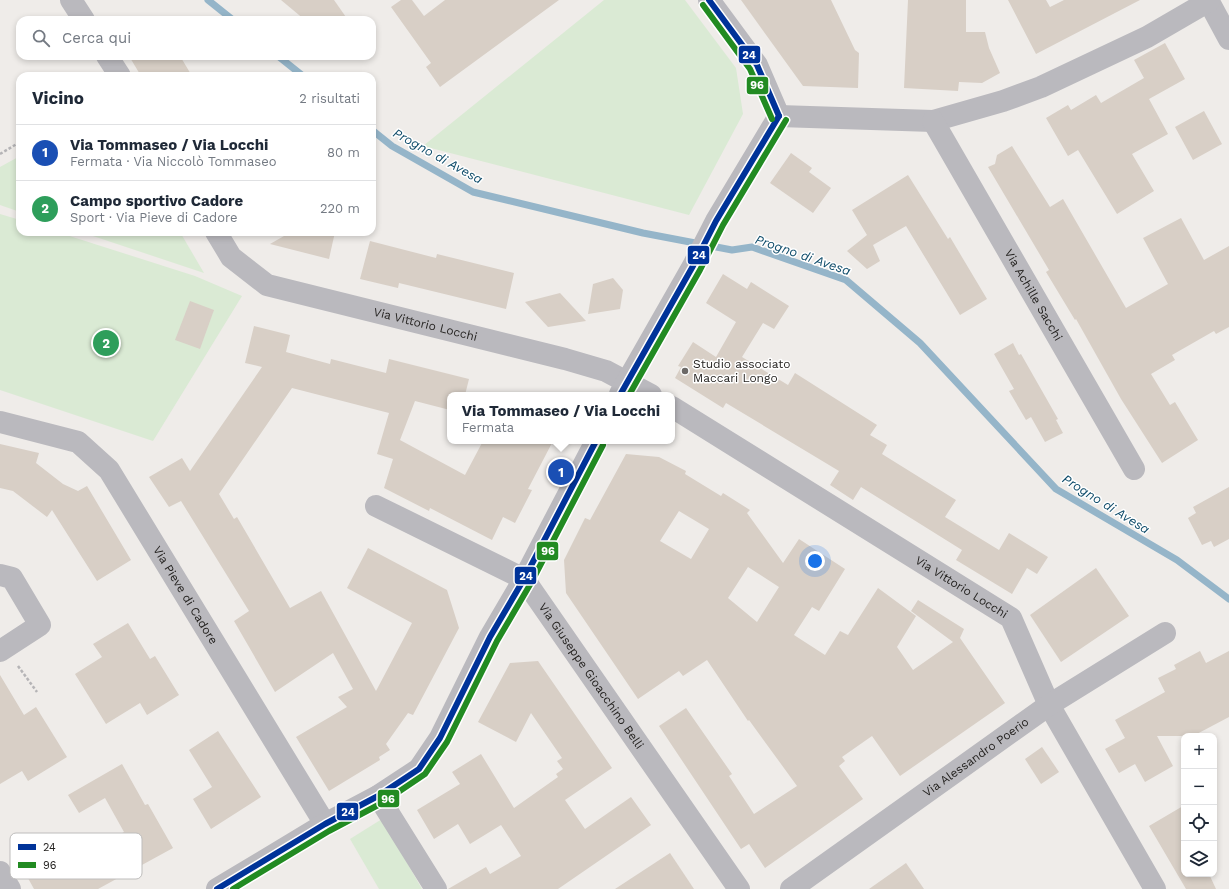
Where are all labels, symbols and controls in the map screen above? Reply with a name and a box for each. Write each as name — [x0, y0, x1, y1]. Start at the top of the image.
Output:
search box — [16, 16, 376, 60]
icon: search — [30, 27, 52, 49]
text: Cerca qui — [62, 29, 131, 47]
line badge: 24 — [738, 45, 761, 64]
text: 24 — [742, 49, 756, 62]
line badge: 96 — [746, 76, 769, 95]
text: 96 — [750, 79, 764, 92]
text: Vicino — [32, 88, 84, 108]
text: 2 risultati — [299, 91, 360, 106]
water label: Progno di Avesa — [391, 125, 485, 187]
text: Via Tommaseo / Via Locchi — [70, 136, 268, 154]
text: 1 — [42, 145, 48, 160]
text: 80 m — [327, 145, 360, 160]
text: Fermata · Via Niccolò Tommaseo — [70, 154, 276, 169]
text: Campo sportivo Cadore — [70, 192, 243, 210]
text: 2 — [41, 201, 49, 216]
text: 220 m — [320, 201, 360, 216]
text: Sport · Via Pieve di Cadore — [70, 210, 238, 225]
water label: Progno di Avesa — [753, 232, 853, 278]
line badge: 24 — [687, 245, 710, 265]
street label: Via Achille Sacchi — [1002, 247, 1065, 343]
text: 24 — [692, 249, 706, 262]
street label: Via Vittorio Locchi — [372, 305, 479, 344]
pin: 2 — [93, 328, 119, 358]
place label: Studio associato Maccari Longo — [693, 357, 790, 385]
marker: Studio associato Maccari Longo — [680, 366, 690, 376]
popup — [447, 392, 675, 444]
text: Via Tommaseo / Via Locchi — [462, 402, 660, 420]
text: Fermata — [462, 420, 514, 435]
pin: 1 — [548, 457, 574, 487]
water label: Progno di Avesa — [1060, 471, 1152, 537]
line badge: 96 — [536, 541, 559, 561]
street label: Via Pieve di Cadore — [150, 544, 221, 647]
text: 96 — [541, 545, 555, 558]
your location — [805, 551, 825, 571]
street label: Via Vittorio Locchi — [913, 553, 1010, 621]
line badge: 24 — [514, 566, 537, 585]
text: 24 — [519, 570, 533, 583]
street label: Via Giuseppe Gioacchino Belli — [536, 600, 647, 752]
street label: Via Alessandro Poerio — [920, 715, 1031, 800]
map controls — [1181, 733, 1217, 877]
button: + — [1181, 733, 1217, 769]
button: − — [1181, 769, 1217, 805]
line badge: 96 — [377, 789, 400, 808]
text: 96 — [381, 793, 395, 806]
line badge: 24 — [336, 802, 359, 821]
button: locate — [1181, 805, 1217, 841]
text: 24 — [341, 806, 355, 819]
legend — [10, 833, 142, 879]
text: 24 — [43, 841, 56, 854]
button: layers — [1181, 841, 1217, 877]
text: 96 — [43, 859, 57, 872]

